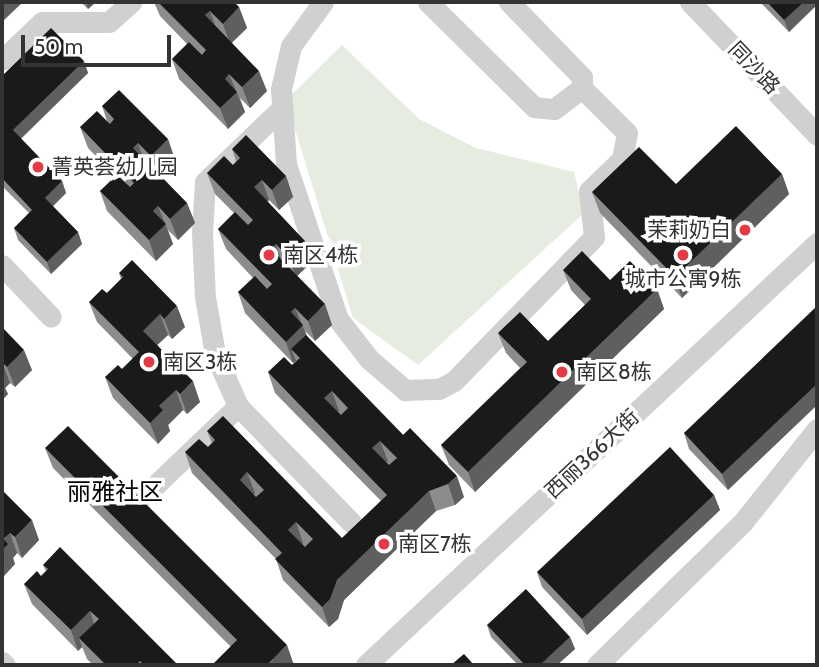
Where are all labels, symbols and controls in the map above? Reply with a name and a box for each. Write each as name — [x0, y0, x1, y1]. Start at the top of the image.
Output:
scale bar — [24, 21, 175, 65]
text: 50 m — [34, 34, 83, 59]
street label: 同沙路 — [723, 37, 785, 99]
place label: 菁英荟幼儿园 — [52, 154, 178, 180]
marker: 菁英荟幼儿园 — [30, 159, 46, 175]
place label: 茉莉奶白 — [647, 217, 731, 243]
marker: 茉莉奶白 — [737, 222, 753, 238]
place label: 南区4栋 — [283, 242, 358, 268]
marker: 南区4栋 — [261, 247, 277, 263]
marker: 城市公寓9栋 — [675, 247, 691, 263]
place label: 城市公寓9栋 — [625, 266, 741, 292]
place label: 南区3栋 — [163, 349, 237, 375]
marker: 南区3栋 — [141, 354, 157, 370]
place label: 南区8栋 — [576, 359, 652, 385]
marker: 南区8栋 — [554, 364, 570, 380]
street label: 西丽366大街 — [540, 404, 644, 504]
district label: 丽雅社区 — [67, 478, 163, 506]
place label: 南区7栋 — [398, 531, 472, 557]
marker: 南区7栋 — [376, 536, 392, 552]

